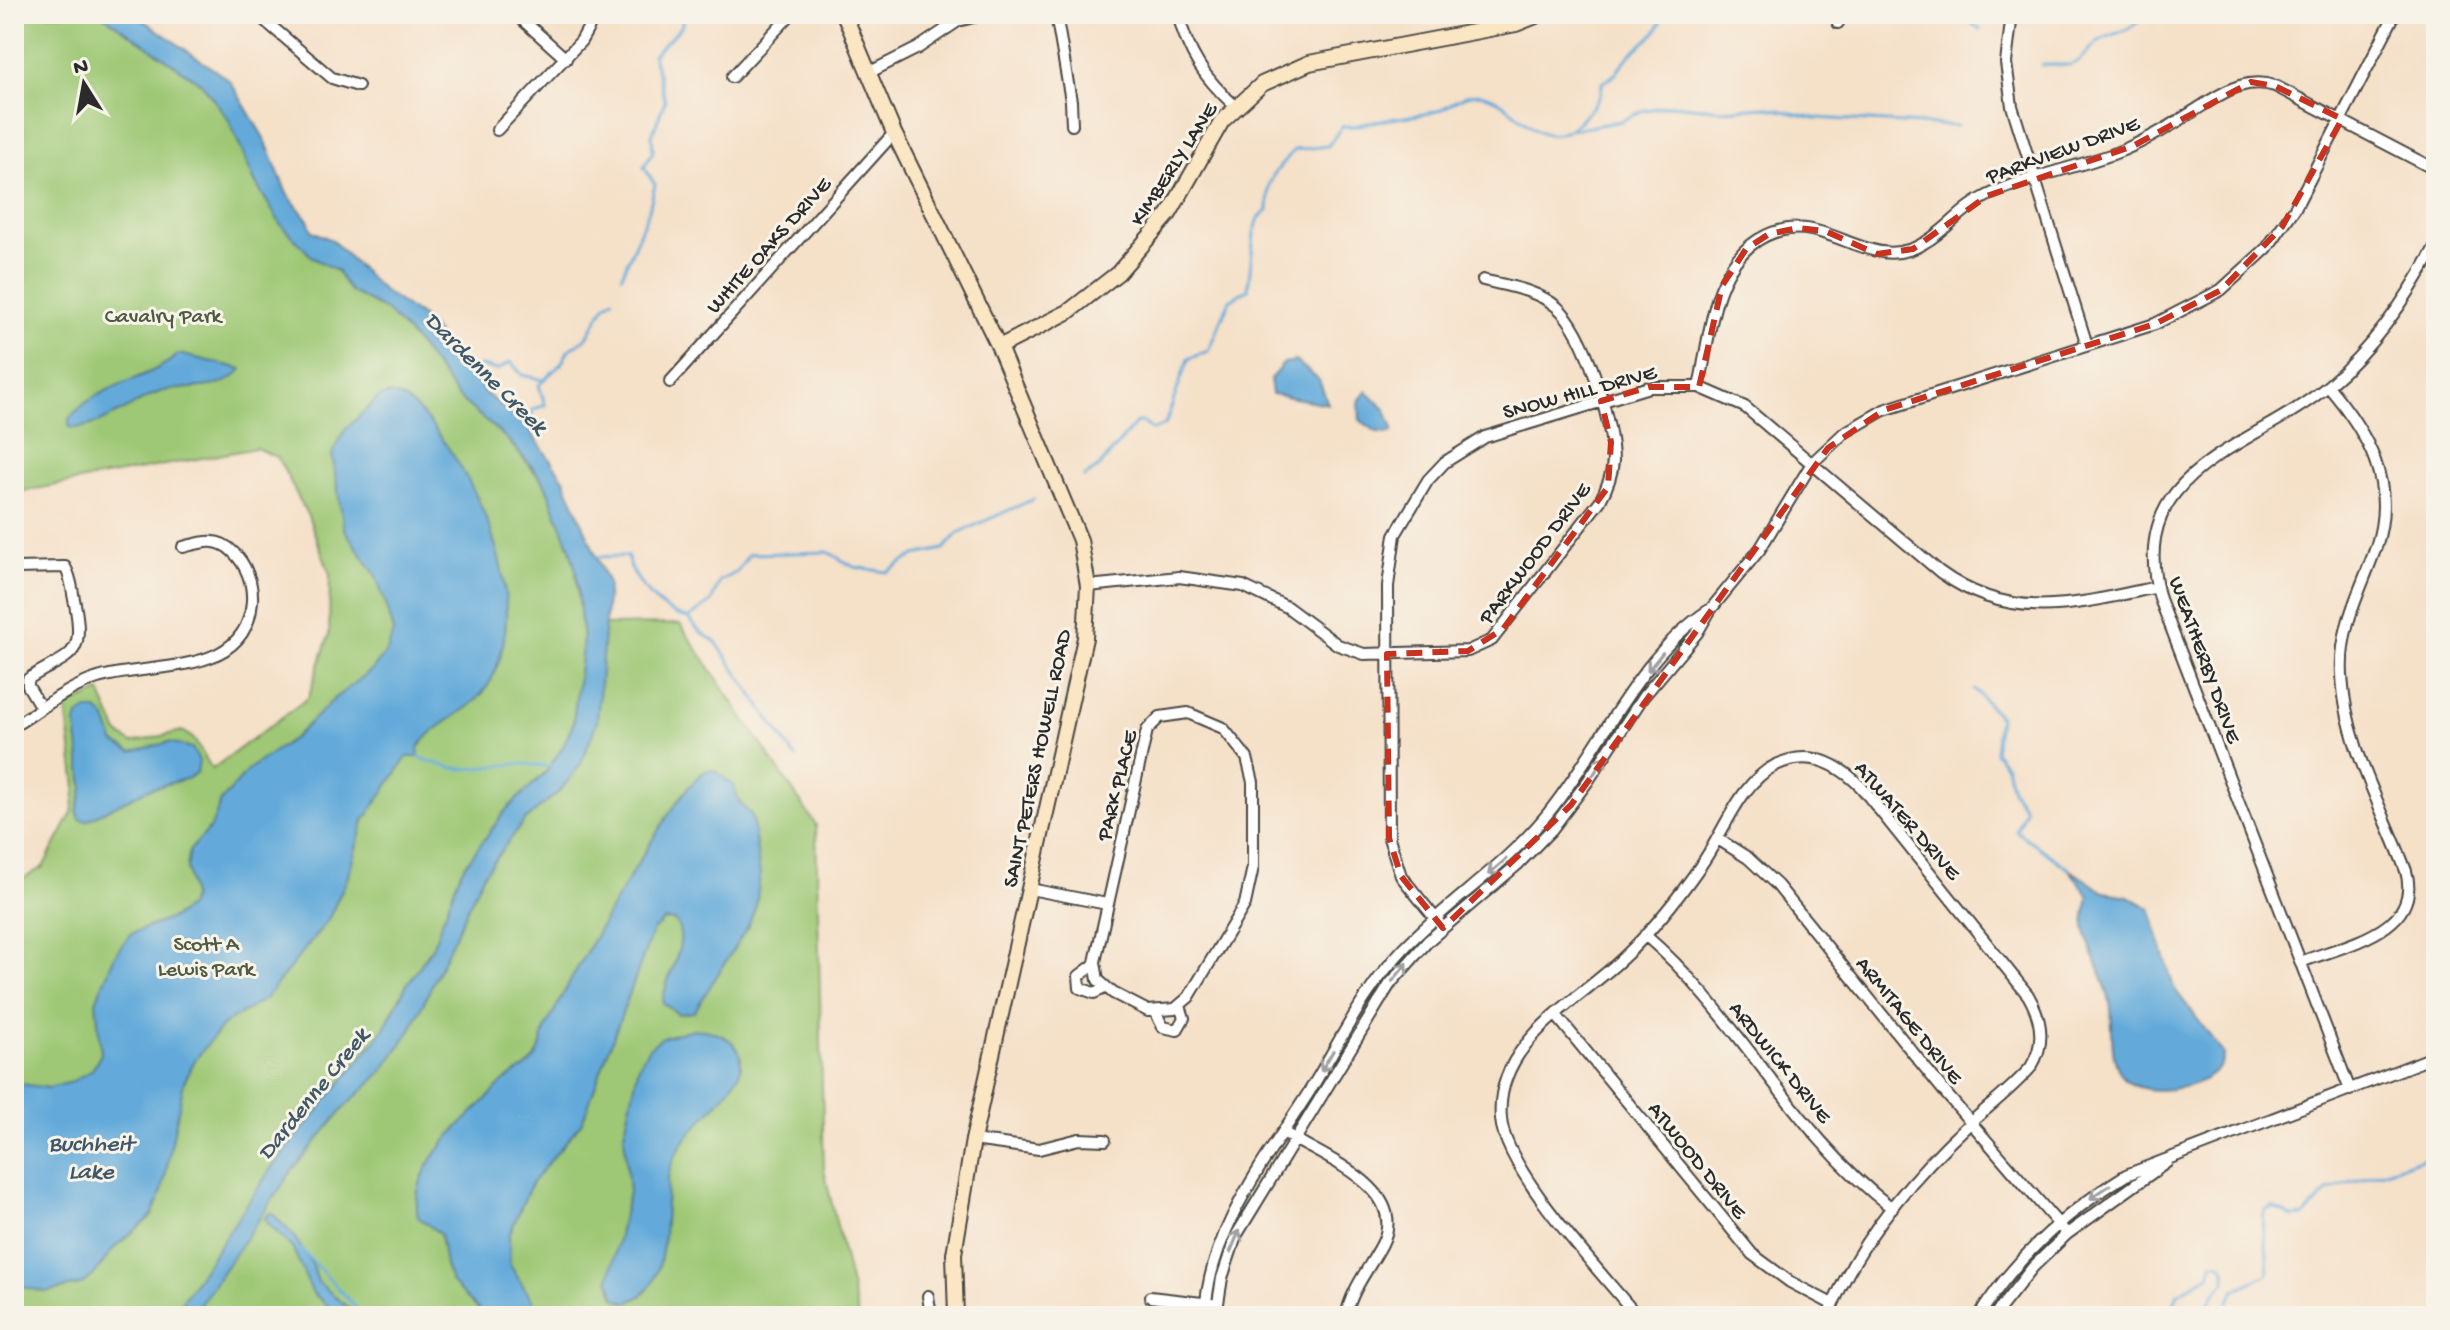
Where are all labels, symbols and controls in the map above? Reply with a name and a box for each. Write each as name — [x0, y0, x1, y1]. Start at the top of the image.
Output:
north arrow — [44, 44, 124, 124]
text: N — [71, 54, 90, 82]
street label: KIMBERLY LANE — [1126, 98, 1226, 232]
street label: PARKVIEW DRIVE — [1982, 112, 2145, 192]
street label: WHITE OAKS DRIVE — [702, 172, 839, 320]
park label: Cavalry Park — [105, 305, 224, 331]
water label: Dardenne Creek — [417, 307, 554, 444]
street label: SNOW HILL DRIVE — [1500, 361, 1661, 427]
street label: PARKWOOD DRIVE — [1474, 477, 1599, 631]
street label: WEATHERBY DRIVE — [2161, 574, 2246, 748]
street label: SAINT PETERS HOWELL ROAD — [999, 627, 1079, 890]
one-way arrow — [1647, 651, 1664, 672]
street label: PARK PLACE — [1092, 727, 1145, 845]
one-way arrow — [1590, 755, 1607, 777]
street label: ATWATER DRIVE — [1847, 757, 1966, 887]
one-way arrow — [1487, 858, 1507, 876]
park label: Scott A Lewis Park — [158, 933, 256, 984]
street label: ARMITAGE DRIVE — [1849, 953, 1968, 1091]
one-way arrow — [1391, 962, 1409, 983]
street label: ARDWICK DRIVE — [1722, 997, 1837, 1131]
water label: Dardenne Creek — [253, 1021, 378, 1167]
one-way arrow — [1319, 1049, 1335, 1072]
street label: ATWOOD DRIVE — [1641, 1098, 1752, 1226]
water label: Buchheit Lake — [49, 1131, 138, 1188]
one-way arrow — [2090, 1184, 2112, 1200]
one-way arrow — [1228, 1229, 1243, 1254]

